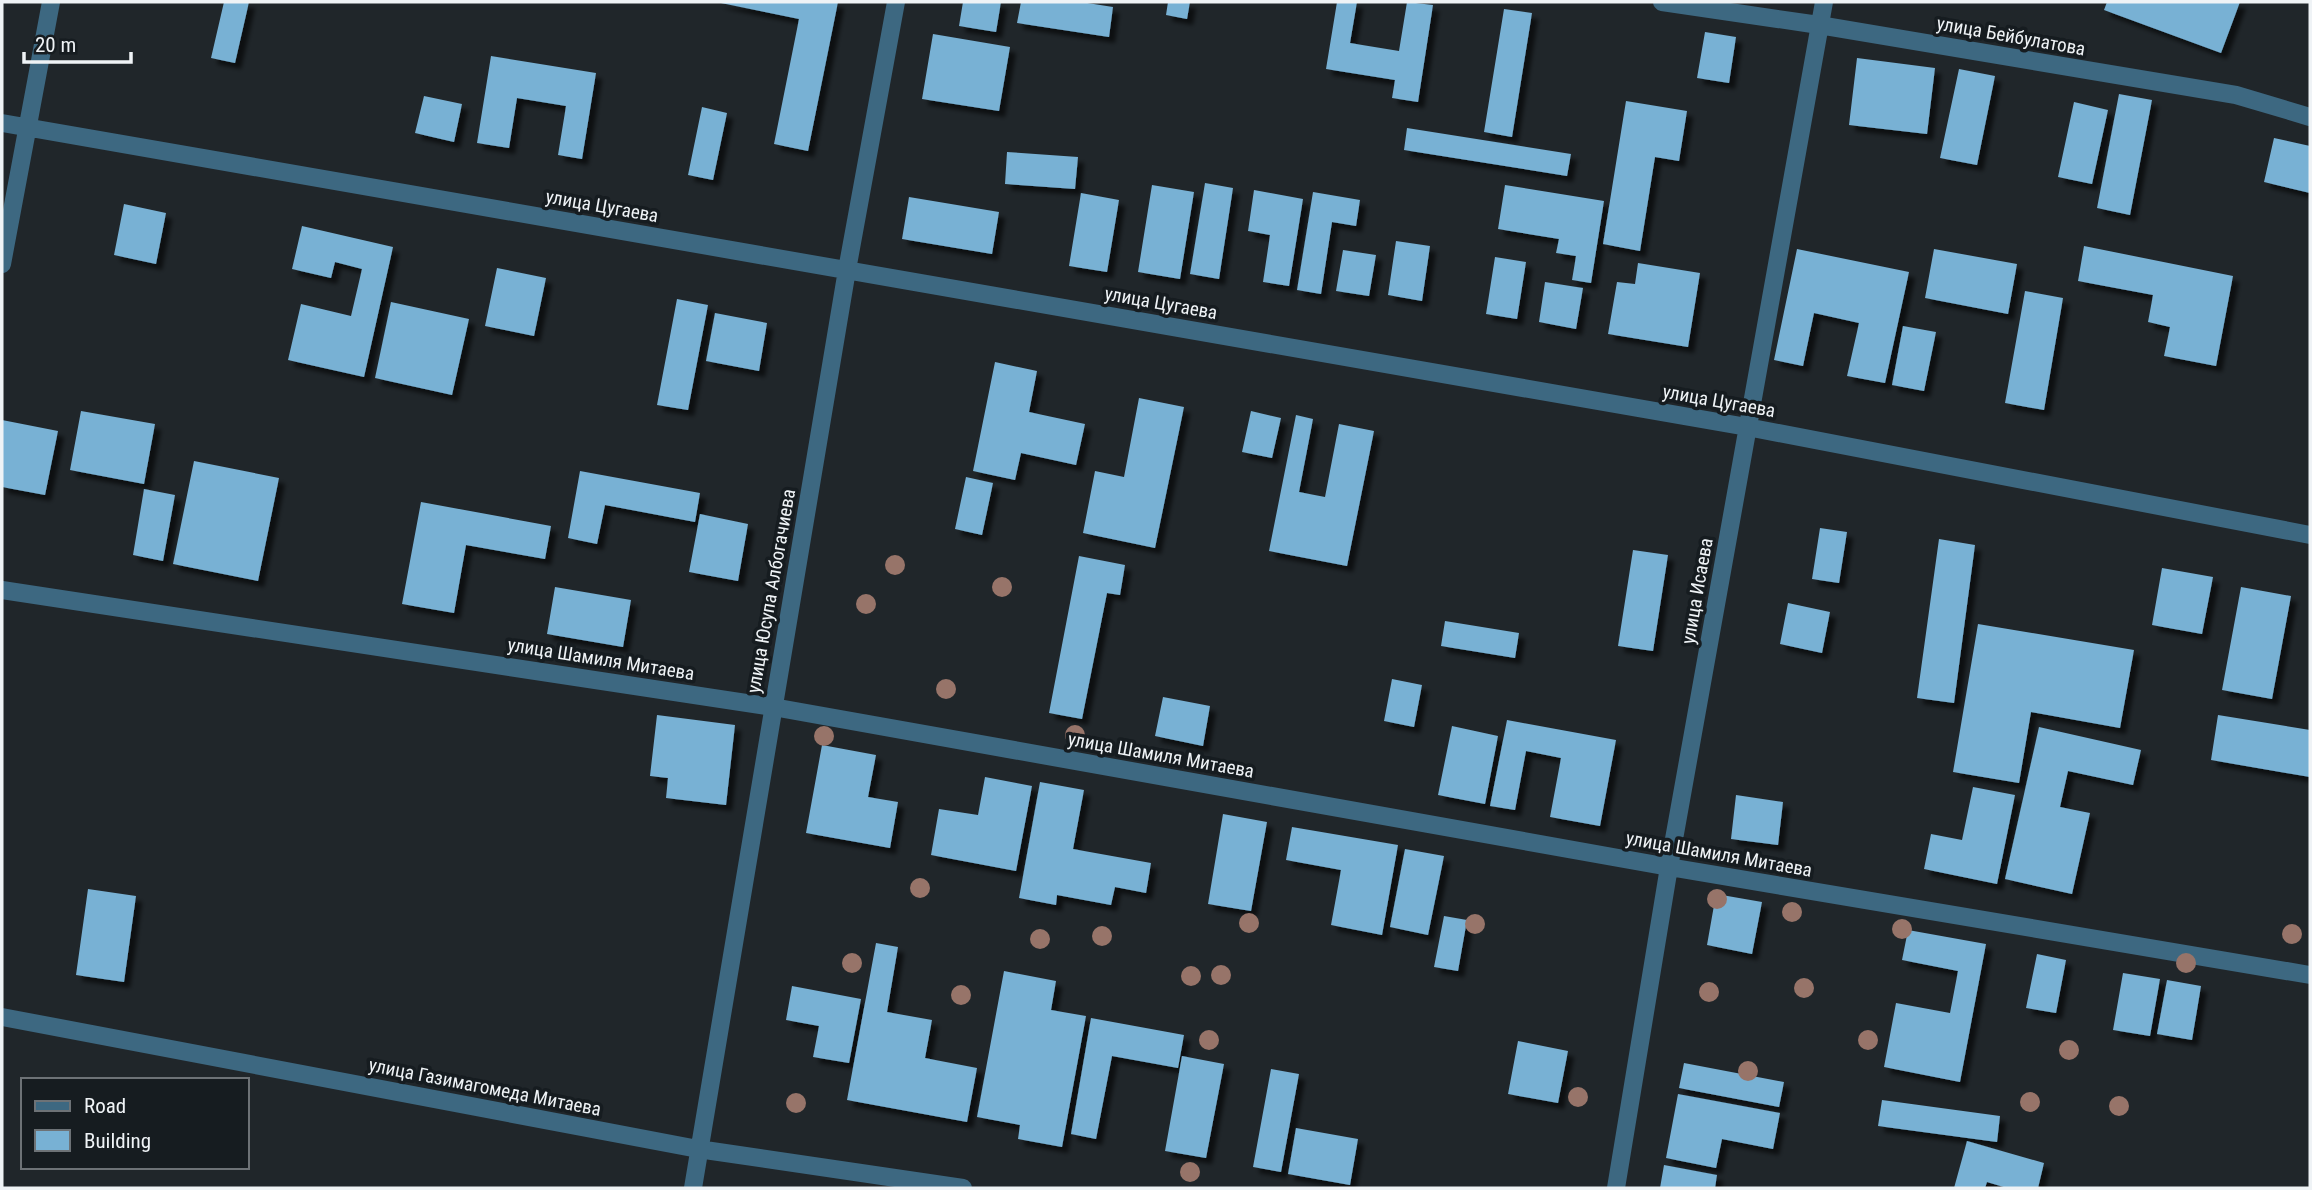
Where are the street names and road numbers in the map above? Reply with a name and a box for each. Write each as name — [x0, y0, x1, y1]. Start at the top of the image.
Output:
street label: улица Бейбулатова — [1935, 12, 2087, 60]
street label: улица Цугаева — [544, 185, 660, 227]
street label: улица Цугаева — [1103, 282, 1219, 324]
street label: улица Цугаева — [1661, 380, 1777, 422]
street label: улица Юсупа Албогачиева — [742, 487, 800, 695]
street label: улица Исаева — [1676, 536, 1718, 646]
street label: улица Шамиля Митаева — [506, 633, 696, 685]
street label: улица Шамиля Митаева — [1066, 727, 1256, 783]
street label: улица Шамиля Митаева — [1624, 826, 1814, 882]
street label: улица Газимагомеда Митаева — [367, 1053, 603, 1121]

